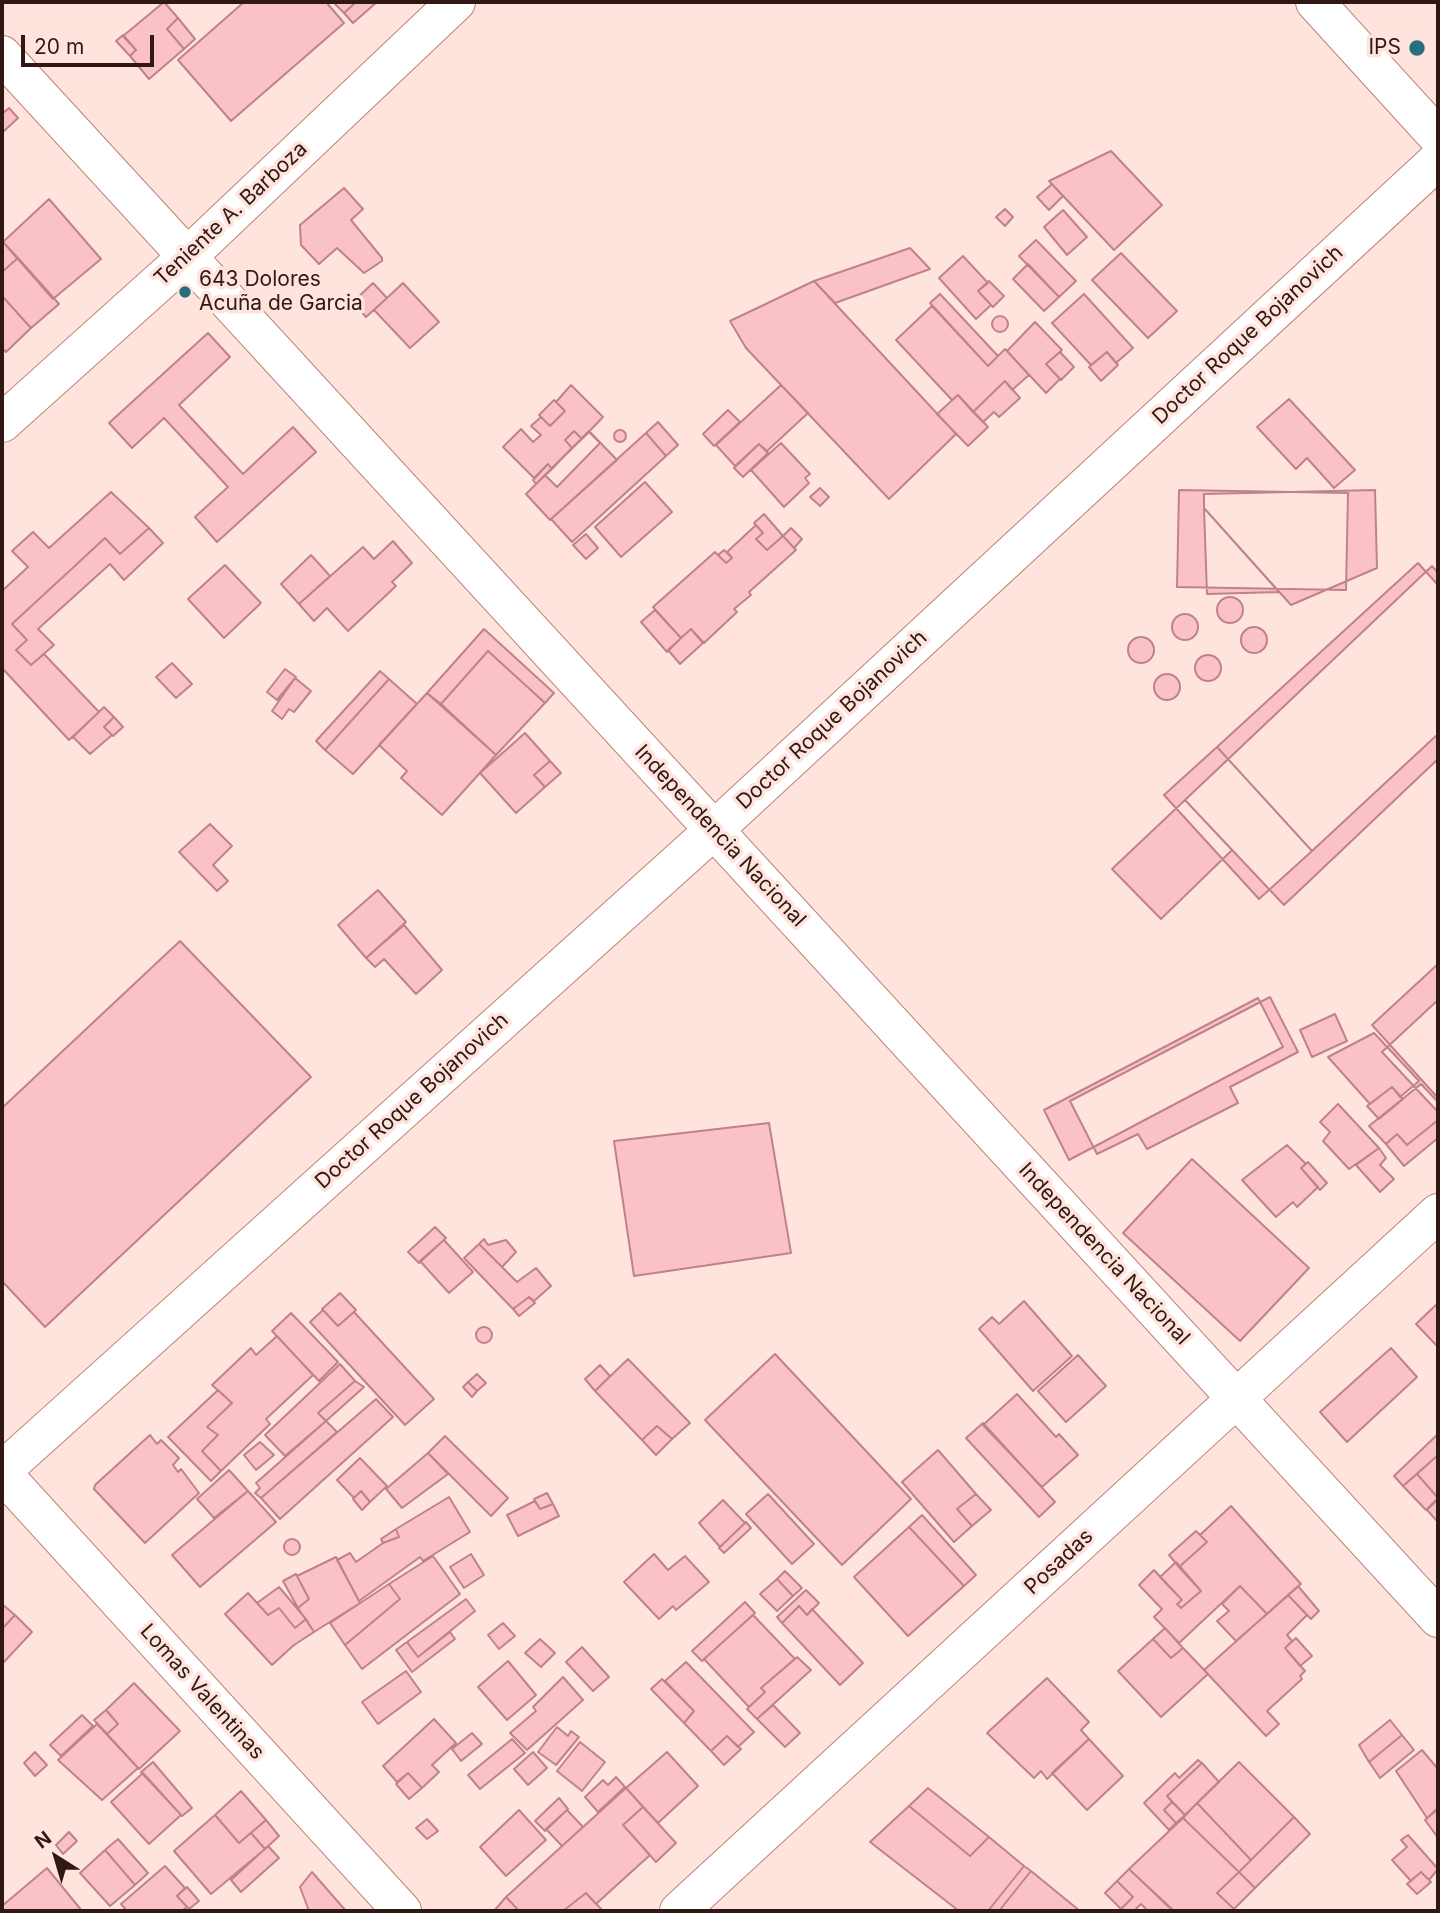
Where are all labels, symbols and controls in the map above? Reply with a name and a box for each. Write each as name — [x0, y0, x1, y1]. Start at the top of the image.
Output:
scale bar — [24, 21, 158, 65]
text: 20 m — [34, 34, 84, 59]
place label: IPS — [1368, 35, 1401, 61]
marker: IPS — [1407, 38, 1427, 58]
street label: Teniente A. Barboza — [149, 137, 313, 291]
street label: Doctor Roque Bojanovich — [1148, 240, 1348, 430]
place label: 643 Dolores Acuña de Garcia — [199, 267, 363, 317]
marker: 643 Dolores Acuña de Garcia — [177, 284, 193, 300]
street label: Doctor Roque Bojanovich — [732, 625, 932, 815]
street label: Independencia Nacional — [629, 740, 811, 932]
street label: Doctor Roque Bojanovich — [310, 1008, 514, 1194]
street label: Independencia Nacional — [1013, 1158, 1195, 1350]
street label: Posadas — [1020, 1524, 1098, 1600]
street label: Lomas Valentinas — [134, 1619, 270, 1765]
north arrow — [21, 1822, 91, 1892]
text: N — [30, 1826, 56, 1853]

